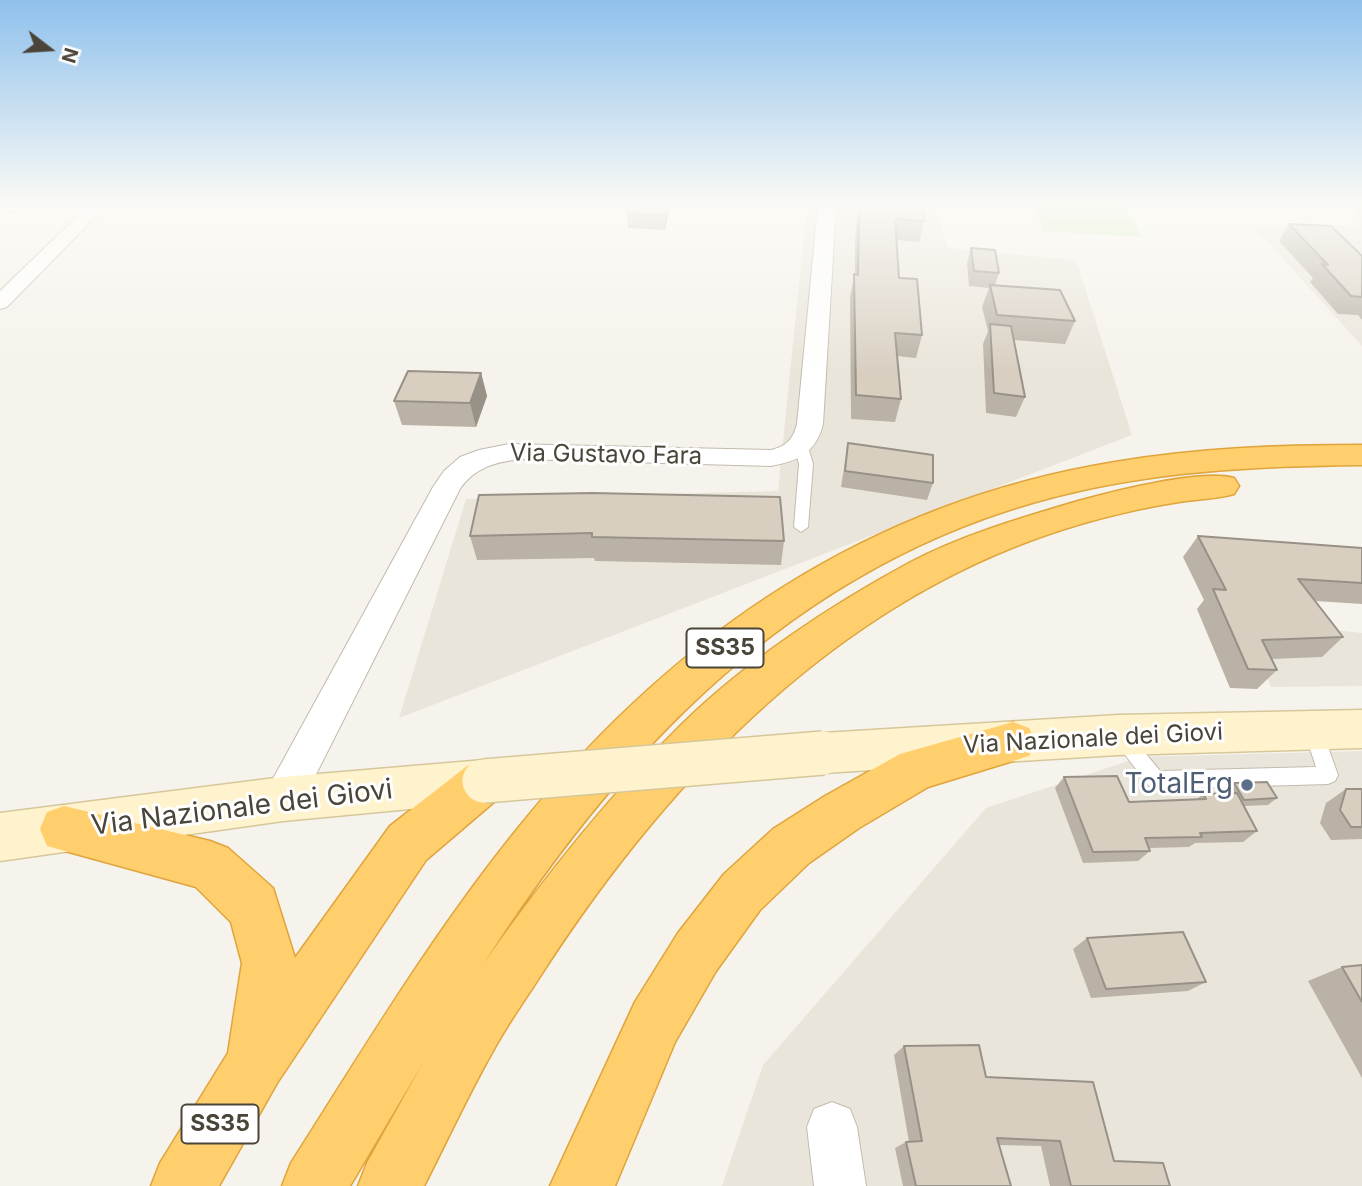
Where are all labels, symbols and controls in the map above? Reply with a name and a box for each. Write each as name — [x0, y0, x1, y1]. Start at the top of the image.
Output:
north arrow — [14, 14, 84, 84]
text: N — [56, 45, 83, 66]
street label: Via Gustavo Fara — [510, 439, 702, 471]
road number: SS35 — [686, 628, 764, 668]
street label: Via Nazionale dei Giovi — [962, 718, 1224, 760]
place label: TotalErg — [1124, 768, 1233, 802]
street label: Via Nazionale dei Giovi — [89, 773, 395, 843]
marker: TotalErg — [1239, 777, 1255, 793]
road number: SS35 — [182, 1105, 258, 1144]

